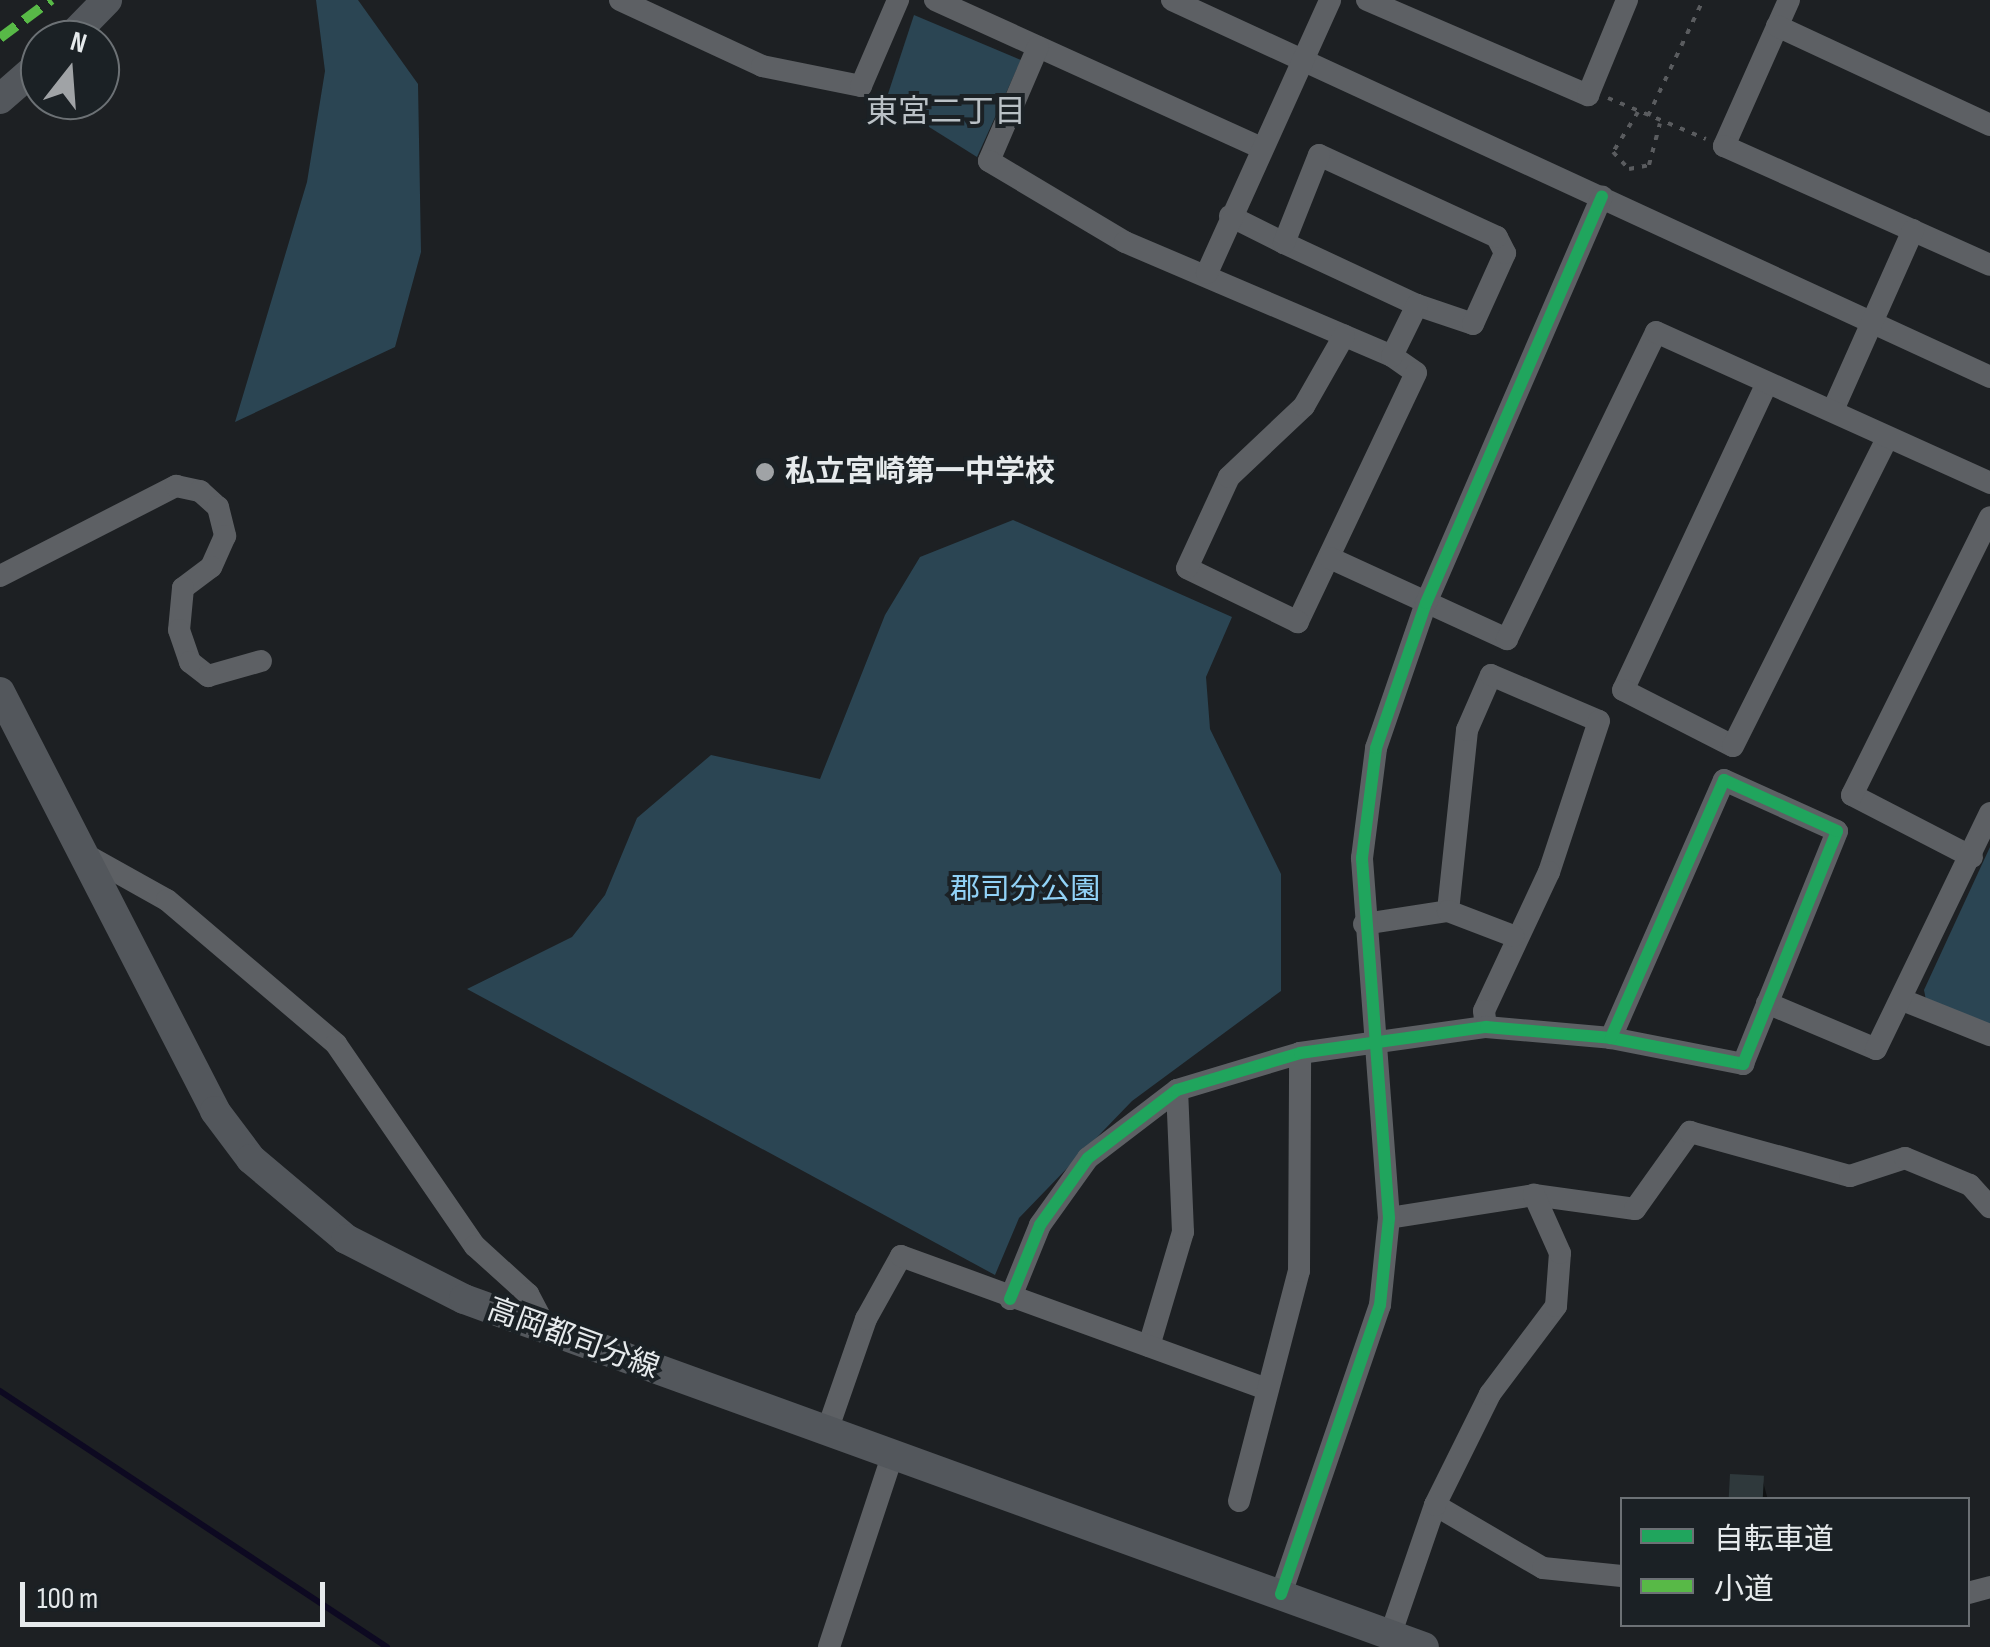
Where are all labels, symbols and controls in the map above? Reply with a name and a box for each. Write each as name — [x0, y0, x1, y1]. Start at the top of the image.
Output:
north arrow — [20, 20, 120, 120]
text: N — [66, 25, 90, 61]
district label: 東宮二丁目 — [866, 94, 1026, 132]
place label: 私立宮崎第一中学校 — [785, 454, 1055, 490]
marker: 私立宮崎第一中学校 — [754, 461, 776, 483]
park label: 郡司分公園 — [950, 872, 1100, 908]
street label: 高岡都司分線 — [482, 1291, 664, 1387]
legend — [1620, 1497, 1970, 1627]
text: 自転車道 — [1714, 1522, 1834, 1558]
scale bar — [25, 1562, 330, 1624]
text: 小道 — [1714, 1572, 1774, 1608]
text: 100 m — [37, 1581, 98, 1617]

